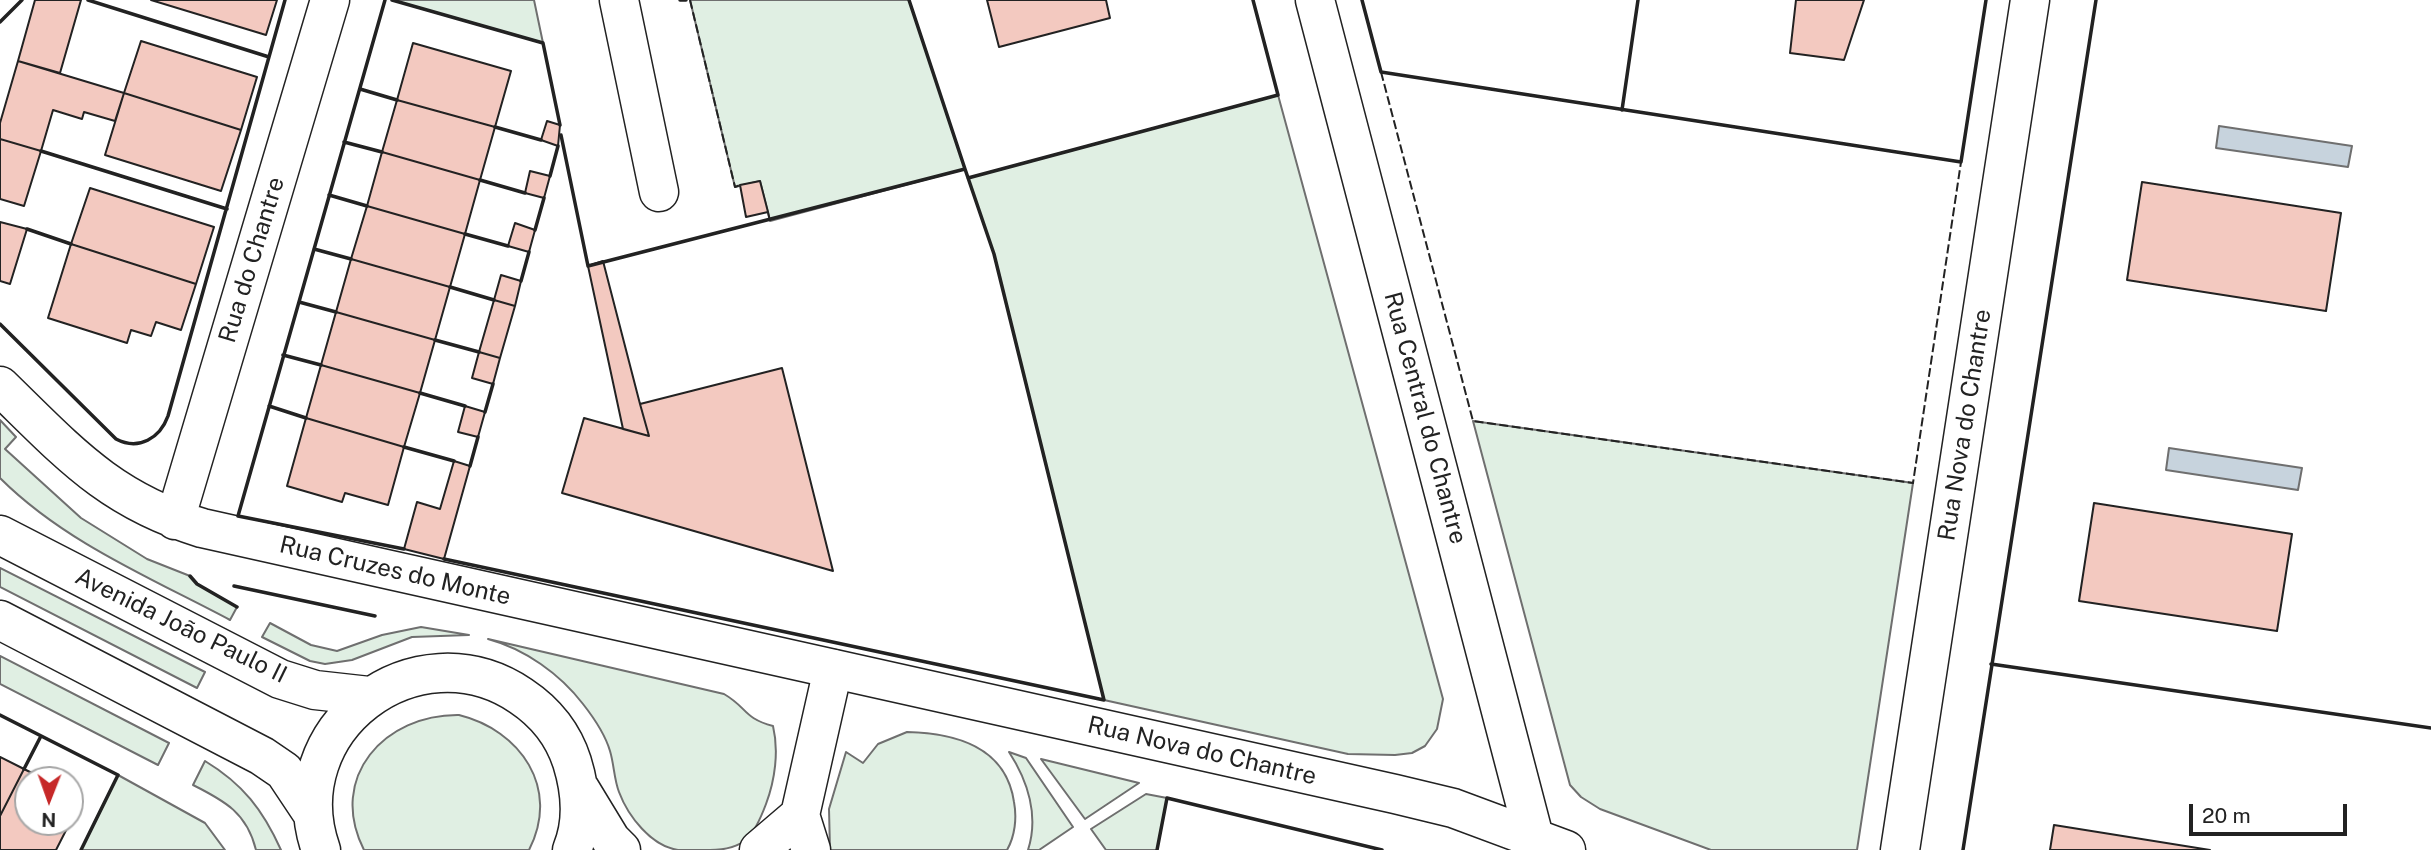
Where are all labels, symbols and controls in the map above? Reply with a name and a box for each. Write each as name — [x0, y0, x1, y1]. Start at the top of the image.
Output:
street label: Rua do Chantre — [213, 174, 291, 346]
street label: Rua Central do Chantre — [1377, 289, 1473, 547]
street label: Rua Nova do Chantre — [1932, 307, 1998, 543]
street label: Rua Cruzes do Monte — [277, 530, 513, 612]
street label: Avenida João Paulo II — [71, 562, 291, 690]
street label: Rua Nova do Chantre — [1085, 711, 1319, 791]
north arrow — [14, 766, 84, 836]
scale bar — [2193, 790, 2350, 834]
text: 20 m — [2202, 803, 2251, 828]
text: N — [41, 809, 56, 831]

